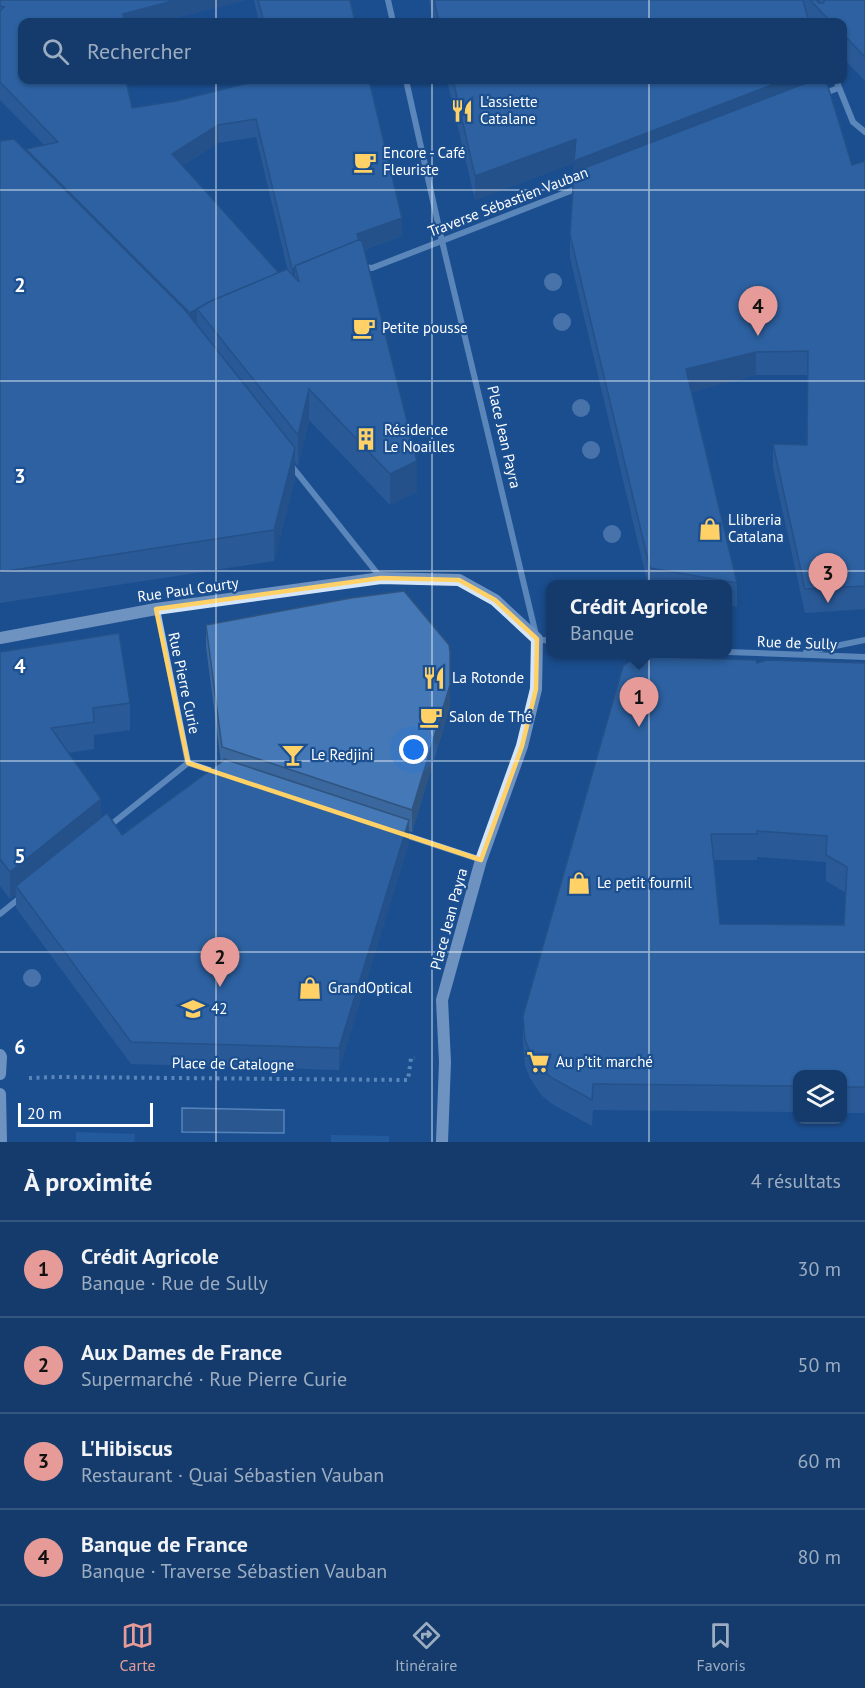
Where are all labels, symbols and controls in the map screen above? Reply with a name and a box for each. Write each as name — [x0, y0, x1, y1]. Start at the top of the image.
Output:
search box — [18, 18, 847, 84]
icon: search — [39, 35, 72, 68]
text: Rechercher — [87, 37, 191, 65]
place label: L'assiette Catalane — [480, 92, 538, 128]
restaurant icon: L'assiette Catalane — [449, 98, 475, 124]
place label: Encore - Café Fleuriste — [383, 143, 465, 179]
cafe icon: Encore - Café Fleuriste — [352, 149, 378, 175]
street label: Traverse Sébastien Vauban — [425, 162, 591, 241]
text: 2 — [14, 272, 26, 298]
pin: 4 — [738, 286, 777, 336]
cafe icon: Petite pousse — [351, 315, 377, 341]
place label: Petite pousse — [382, 318, 468, 337]
street label: Place Jean Payra — [483, 384, 526, 490]
place label: Résidence Le Noailles — [384, 420, 455, 456]
building icon: Résidence Le Noailles — [353, 426, 379, 452]
text: 3 — [14, 463, 26, 489]
place label: Llibreria Catalana — [728, 510, 784, 546]
shop icon: Llibreria Catalana — [697, 516, 723, 542]
pin: 3 — [808, 554, 848, 603]
street label: Rue Paul Courty — [136, 573, 240, 606]
popup — [546, 580, 732, 658]
text: Crédit Agricole — [570, 592, 708, 620]
text: Banque — [570, 620, 634, 646]
street label: Rue Pierre Curie — [164, 630, 205, 735]
street label: Rue de Sully — [757, 632, 837, 653]
text: 4 — [14, 653, 26, 679]
restaurant icon: La Rotonde — [421, 665, 447, 691]
place label: La Rotonde — [452, 668, 524, 687]
pin: 1 — [620, 678, 658, 727]
cafe icon: Salon de Thé — [418, 704, 444, 730]
place label: Salon de Thé — [449, 707, 532, 726]
your location — [399, 735, 428, 764]
bar icon: Le Redjini — [280, 742, 306, 768]
place label: Le Redjini — [311, 745, 374, 764]
text: 5 — [14, 843, 26, 869]
street label: Place Jean Payra — [426, 866, 471, 972]
shop icon: Le petit fournil — [566, 870, 592, 896]
place label: Le petit fournil — [597, 873, 692, 892]
pin: 2 — [200, 938, 240, 987]
shop icon: GrandOptical — [297, 975, 323, 1001]
place label: GrandOptical — [328, 978, 413, 997]
school or university icon: 42 — [180, 996, 206, 1022]
place label: 42 — [211, 999, 227, 1018]
text: 6 — [14, 1034, 26, 1060]
supermarket icon: Au p'tit marché — [525, 1049, 551, 1075]
place label: Au p'tit marché — [556, 1052, 653, 1071]
street label: Place de Catalogne — [172, 1053, 294, 1074]
map controls — [793, 1070, 847, 1124]
button: layers — [793, 1070, 847, 1124]
scale bar — [18, 1100, 153, 1128]
text: 20 m — [27, 1103, 62, 1123]
text: À proximité — [24, 1165, 152, 1198]
text: 4 résultats — [751, 1168, 841, 1194]
text: Crédit Agricole — [81, 1242, 219, 1270]
text: 1 — [38, 1256, 49, 1282]
text: 30 m — [798, 1256, 841, 1282]
text: Banque · Rue de Sully — [81, 1270, 268, 1296]
text: Aux Dames de France — [81, 1338, 282, 1366]
text: 2 — [38, 1352, 49, 1378]
text: 50 m — [798, 1352, 841, 1378]
text: Supermarché · Rue Pierre Curie — [81, 1366, 347, 1392]
text: L'Hibiscus — [81, 1434, 173, 1462]
text: 3 — [38, 1448, 49, 1474]
text: 60 m — [798, 1448, 841, 1474]
text: Restaurant · Quai Sébastien Vauban — [81, 1462, 384, 1488]
text: Banque de France — [81, 1530, 248, 1558]
text: 4 — [38, 1544, 49, 1570]
text: 80 m — [798, 1544, 841, 1570]
text: Banque · Traverse Sébastien Vauban — [81, 1558, 387, 1584]
tab: Carte — [120, 1619, 156, 1675]
tab: Itinéraire — [395, 1619, 457, 1675]
tab: Favoris — [697, 1619, 745, 1675]

